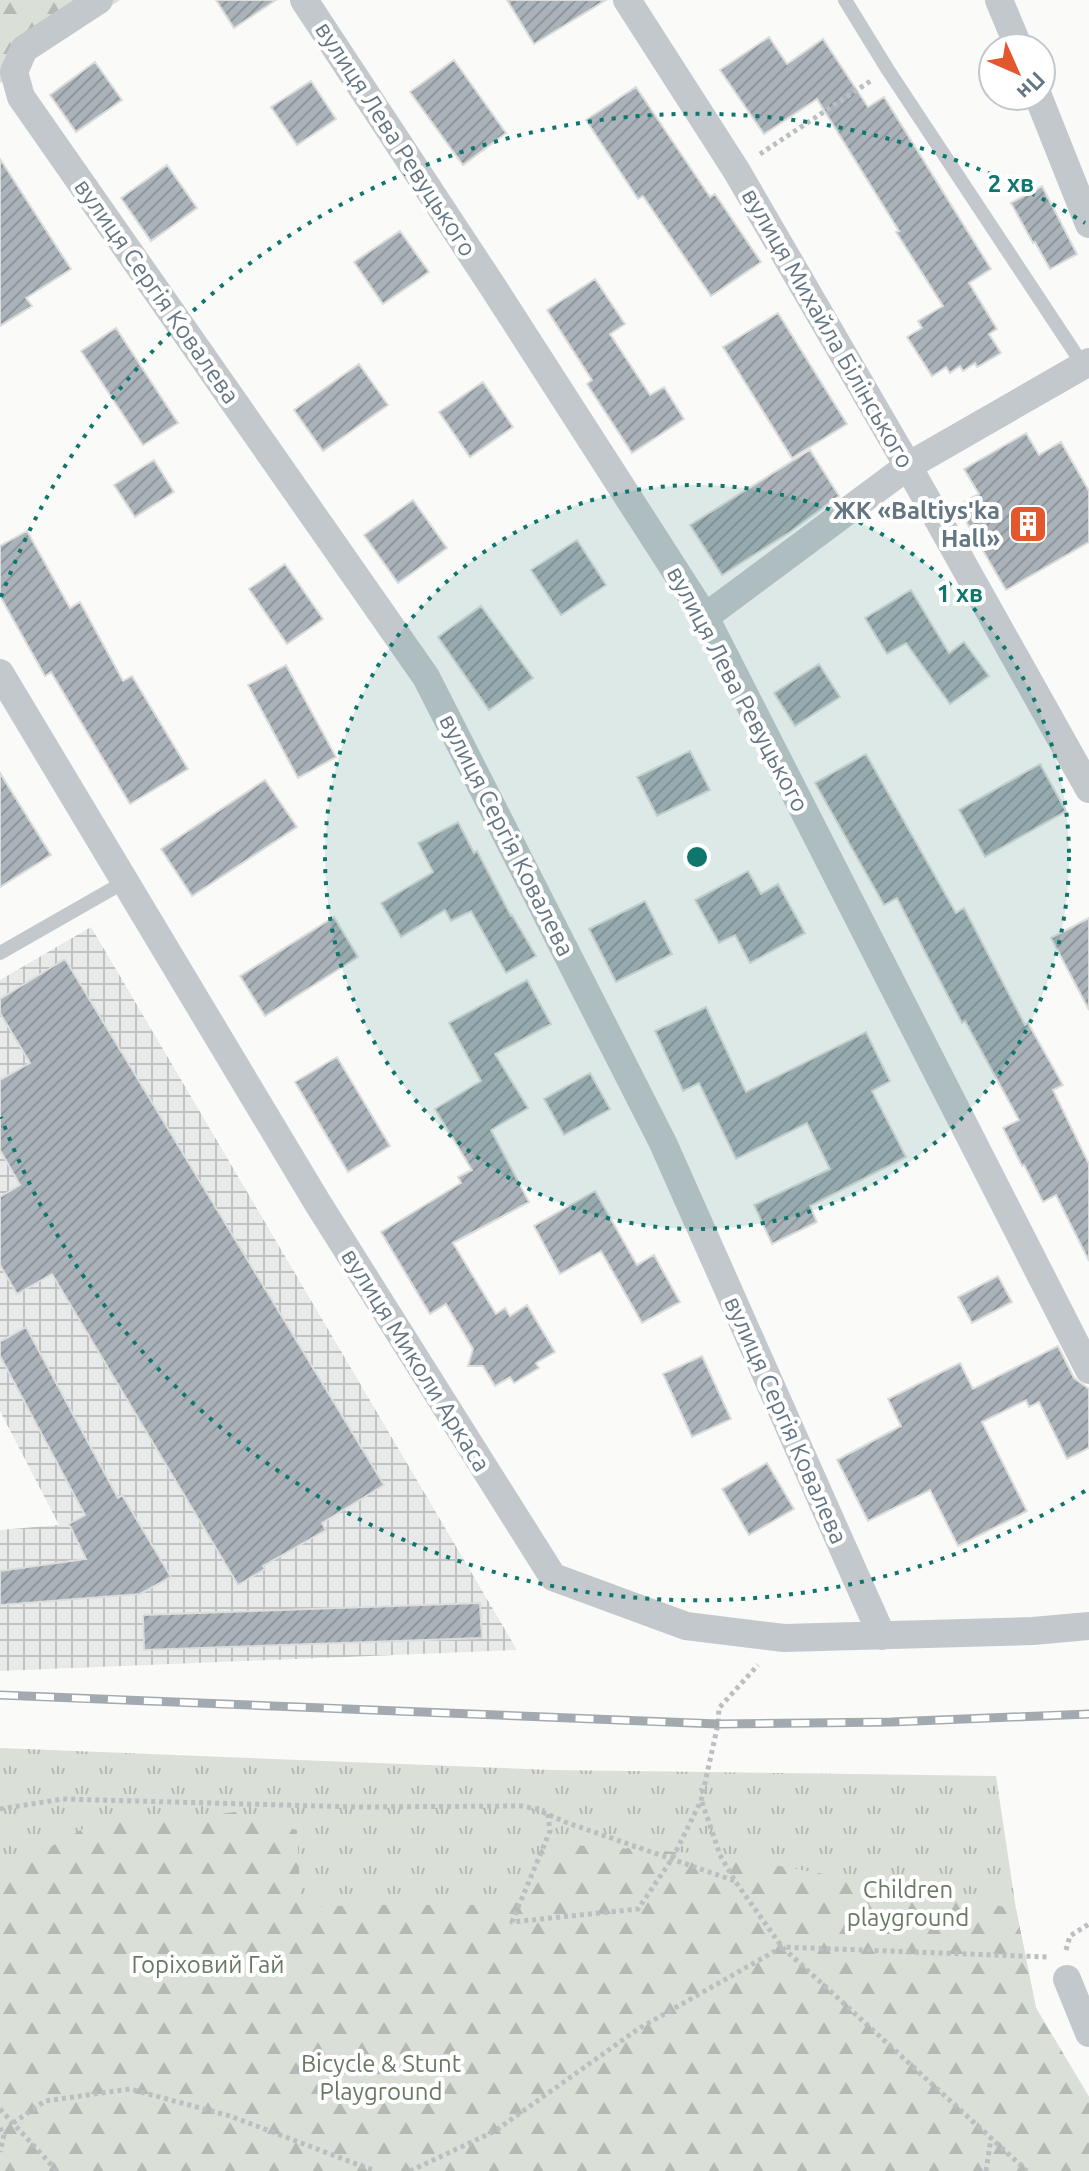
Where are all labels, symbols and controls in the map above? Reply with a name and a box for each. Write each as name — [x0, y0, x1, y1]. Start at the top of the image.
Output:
street label: вулиця Лева Ревуцького — [310, 17, 482, 261]
north arrow — [977, 32, 1057, 112]
text: Пн — [1012, 67, 1051, 106]
text: 2 хв — [988, 170, 1034, 197]
street label: вулиця Сергія Ковалева — [69, 174, 245, 408]
street label: вулиця Михайла Білінського — [737, 183, 919, 473]
place label: ЖК «Baltiysʹka Hall» — [833, 497, 1000, 552]
building icon: ЖК «Baltiysʹka Hall» — [1007, 503, 1049, 545]
street label: вулиця Лева Ревуцького — [662, 562, 814, 816]
text: 1 хв — [937, 580, 983, 607]
street label: вулиця Сергія Ковалева — [434, 710, 580, 960]
centre of rings — [683, 843, 711, 871]
street label: вулиця Миколи Аркаса — [336, 1244, 496, 1476]
street label: вулиця Сергія Ковалева — [719, 1292, 853, 1548]
park label: Children playground — [847, 1876, 969, 1931]
park label: Горіховий Гай — [132, 1951, 284, 1978]
park label: Bicycle & Stunt Playground — [301, 2050, 462, 2105]

